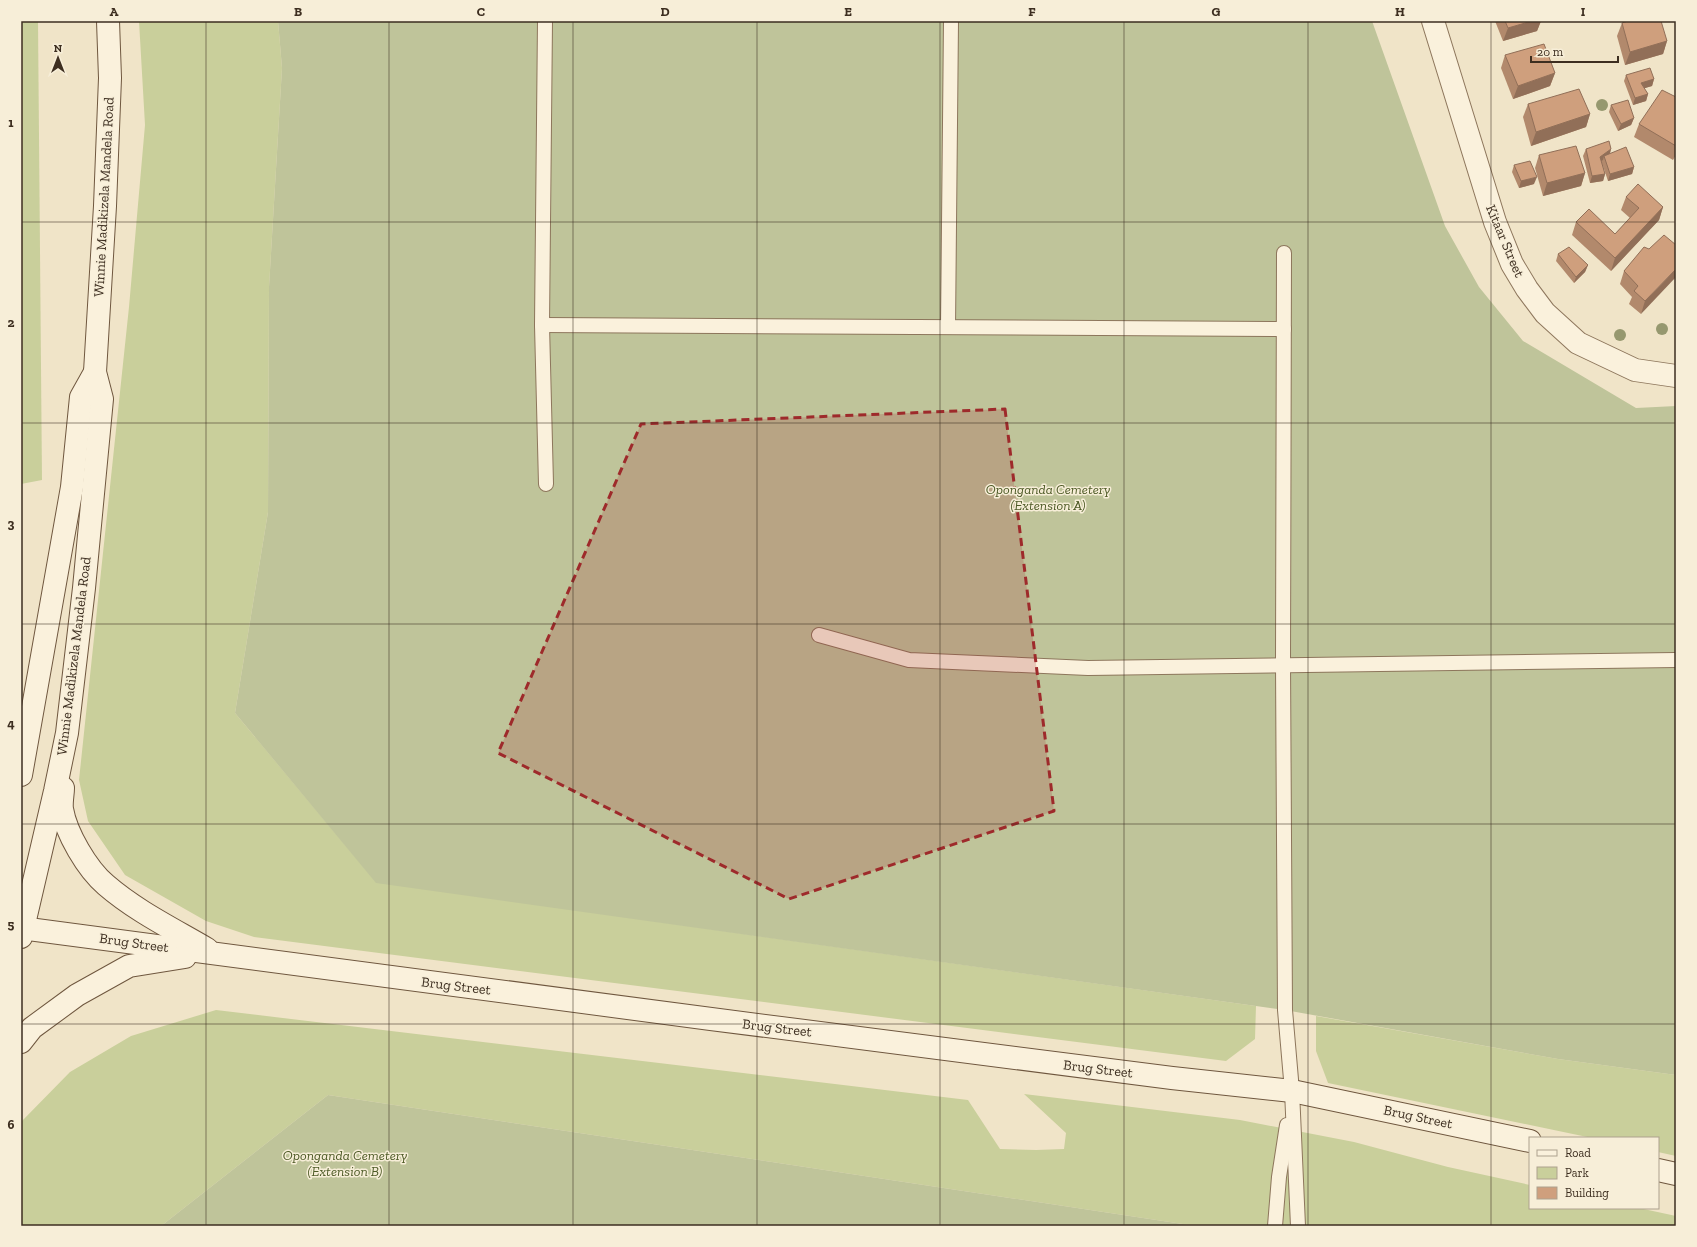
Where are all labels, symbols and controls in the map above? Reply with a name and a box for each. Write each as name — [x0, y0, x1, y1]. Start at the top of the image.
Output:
text: A — [110, 4, 119, 19]
text: B — [294, 4, 302, 19]
text: C — [477, 4, 485, 19]
text: D — [660, 4, 670, 19]
text: E — [844, 4, 852, 19]
text: F — [1028, 4, 1036, 19]
text: G — [1212, 4, 1221, 19]
text: H — [1395, 4, 1405, 19]
text: I — [1581, 4, 1586, 19]
north arrow — [38, 38, 78, 78]
scale bar — [1531, 38, 1618, 64]
text: N — [54, 42, 63, 55]
text: 20 m — [1537, 45, 1564, 59]
street label: Winnie Madikizela Mandela Road — [90, 96, 118, 297]
text: 1 — [8, 115, 14, 130]
street label: Kitaar Street — [1482, 202, 1528, 281]
text: 2 — [8, 315, 15, 330]
park label: Oponganda Cemetery (Extension A) — [986, 481, 1111, 514]
text: 3 — [8, 516, 15, 531]
street label: Winnie Madikizela Mandela Road — [53, 555, 95, 756]
text: 4 — [7, 716, 15, 731]
text: 5 — [8, 917, 15, 932]
street label: Brug Street — [98, 930, 171, 956]
street label: Brug Street — [420, 973, 493, 999]
street label: Brug Street — [741, 1015, 814, 1041]
street label: Brug Street — [1062, 1056, 1135, 1082]
street label: Brug Street — [1382, 1101, 1455, 1133]
text: 6 — [8, 1117, 15, 1132]
legend — [1529, 1137, 1659, 1209]
text: Road — [1565, 1146, 1591, 1160]
park label: Oponganda Cemetery (Extension B) — [283, 1147, 408, 1180]
text: Park — [1565, 1166, 1590, 1180]
text: Building — [1565, 1186, 1609, 1200]

